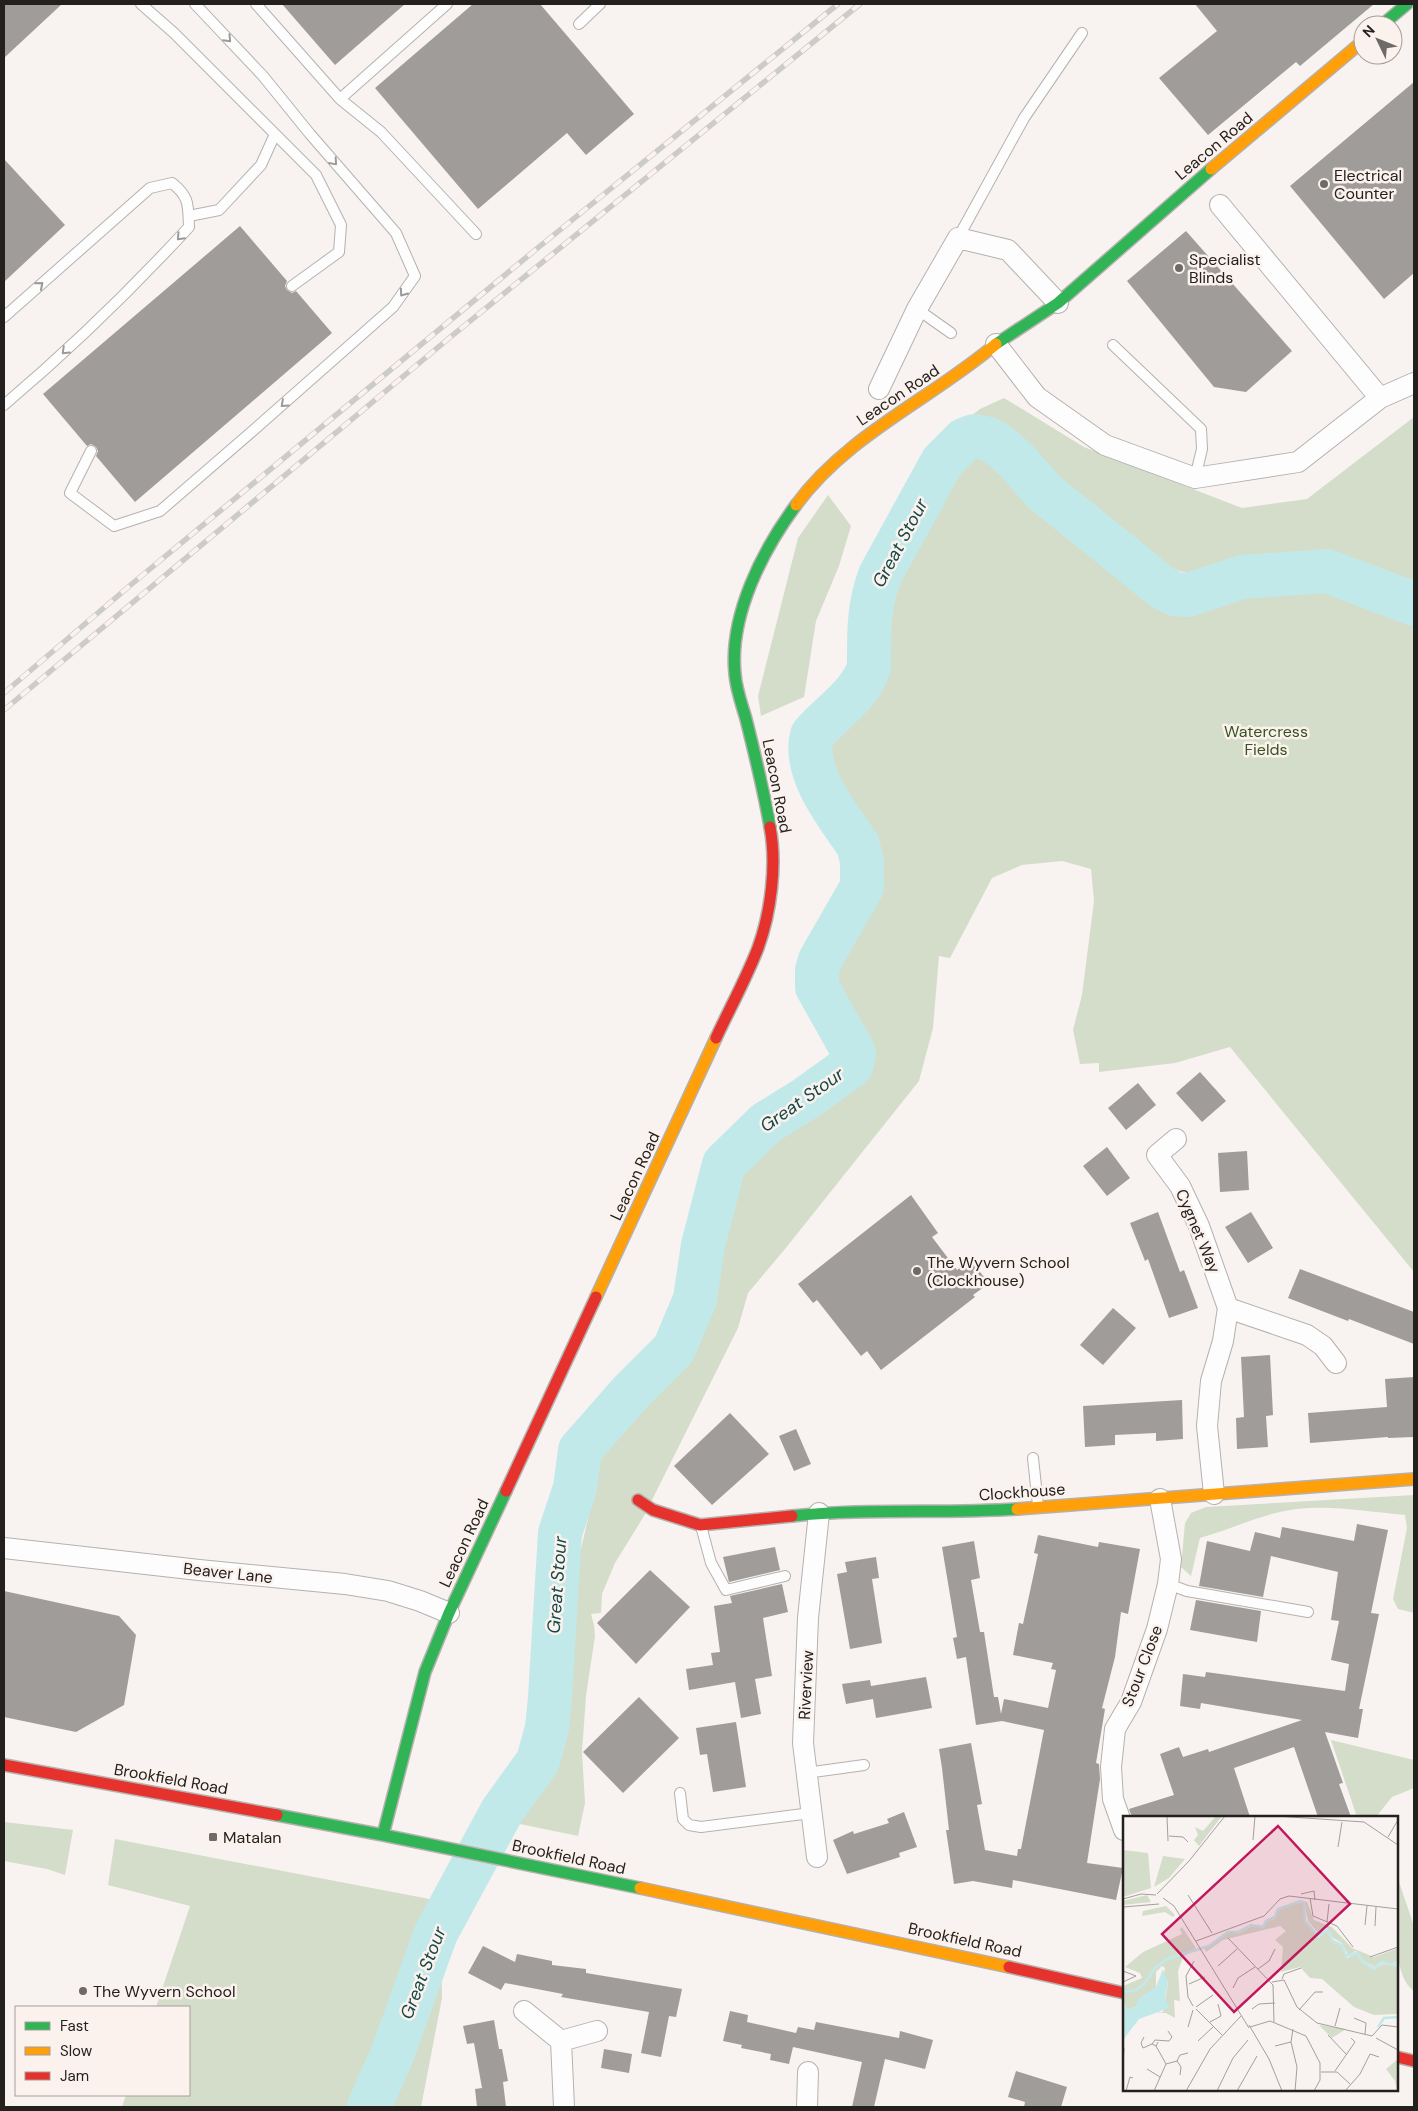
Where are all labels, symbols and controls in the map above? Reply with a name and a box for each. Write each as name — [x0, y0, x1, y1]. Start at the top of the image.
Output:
north arrow — [1353, 15, 1403, 65]
text: N — [1358, 21, 1379, 41]
one-way arrow — [222, 33, 231, 42]
street label: Leacon Road — [1171, 107, 1257, 185]
one-way arrow — [328, 157, 337, 166]
place label: Electrical Counter — [1334, 165, 1402, 204]
marker: Electrical Counter — [1318, 178, 1330, 190]
one-way arrow — [177, 231, 186, 240]
place label: Specialist Blinds — [1189, 249, 1260, 288]
marker: Specialist Blinds — [1173, 262, 1185, 274]
one-way arrow — [35, 282, 44, 291]
one-way arrow — [400, 287, 409, 297]
one-way arrow — [61, 345, 70, 354]
street label: Leacon Road — [853, 360, 943, 430]
one-way arrow — [281, 398, 290, 407]
water label: Great Stour — [867, 493, 934, 592]
park label: Watercress Fields — [1224, 721, 1308, 760]
street label: Leacon Road — [758, 737, 796, 835]
water label: Great Stour — [755, 1062, 850, 1138]
street label: Leacon Road — [605, 1128, 665, 1224]
street label: Cygnet Way — [1171, 1186, 1225, 1276]
place label: The Wyvern School (Clockhouse) — [927, 1252, 1070, 1291]
marker: The Wyvern School (Clockhouse) — [911, 1265, 923, 1277]
street label: Clockhouse — [978, 1479, 1066, 1505]
street label: Leacon Road — [434, 1495, 494, 1591]
water label: Great Stour — [542, 1534, 572, 1634]
street label: Beaver Lane — [182, 1558, 274, 1588]
street label: Stour Close — [1117, 1622, 1167, 1710]
street label: Riverview — [794, 1650, 818, 1720]
street label: Brookfield Road — [112, 1759, 230, 1799]
inset map — [1123, 1816, 1398, 2091]
place label: Matalan — [223, 1827, 281, 1848]
marker: Matalan — [207, 1831, 219, 1843]
street label: Brookfield Road — [510, 1835, 628, 1879]
street label: Brookfield Road — [906, 1918, 1024, 1962]
water label: Great Stour — [394, 1922, 452, 2023]
place label: The Wyvern School — [93, 1981, 236, 2002]
marker: The Wyvern School — [77, 1985, 89, 1997]
legend — [15, 2006, 190, 2096]
text: Fast — [60, 2016, 89, 2036]
text: Slow — [60, 2041, 93, 2061]
text: Jam — [60, 2066, 89, 2086]

